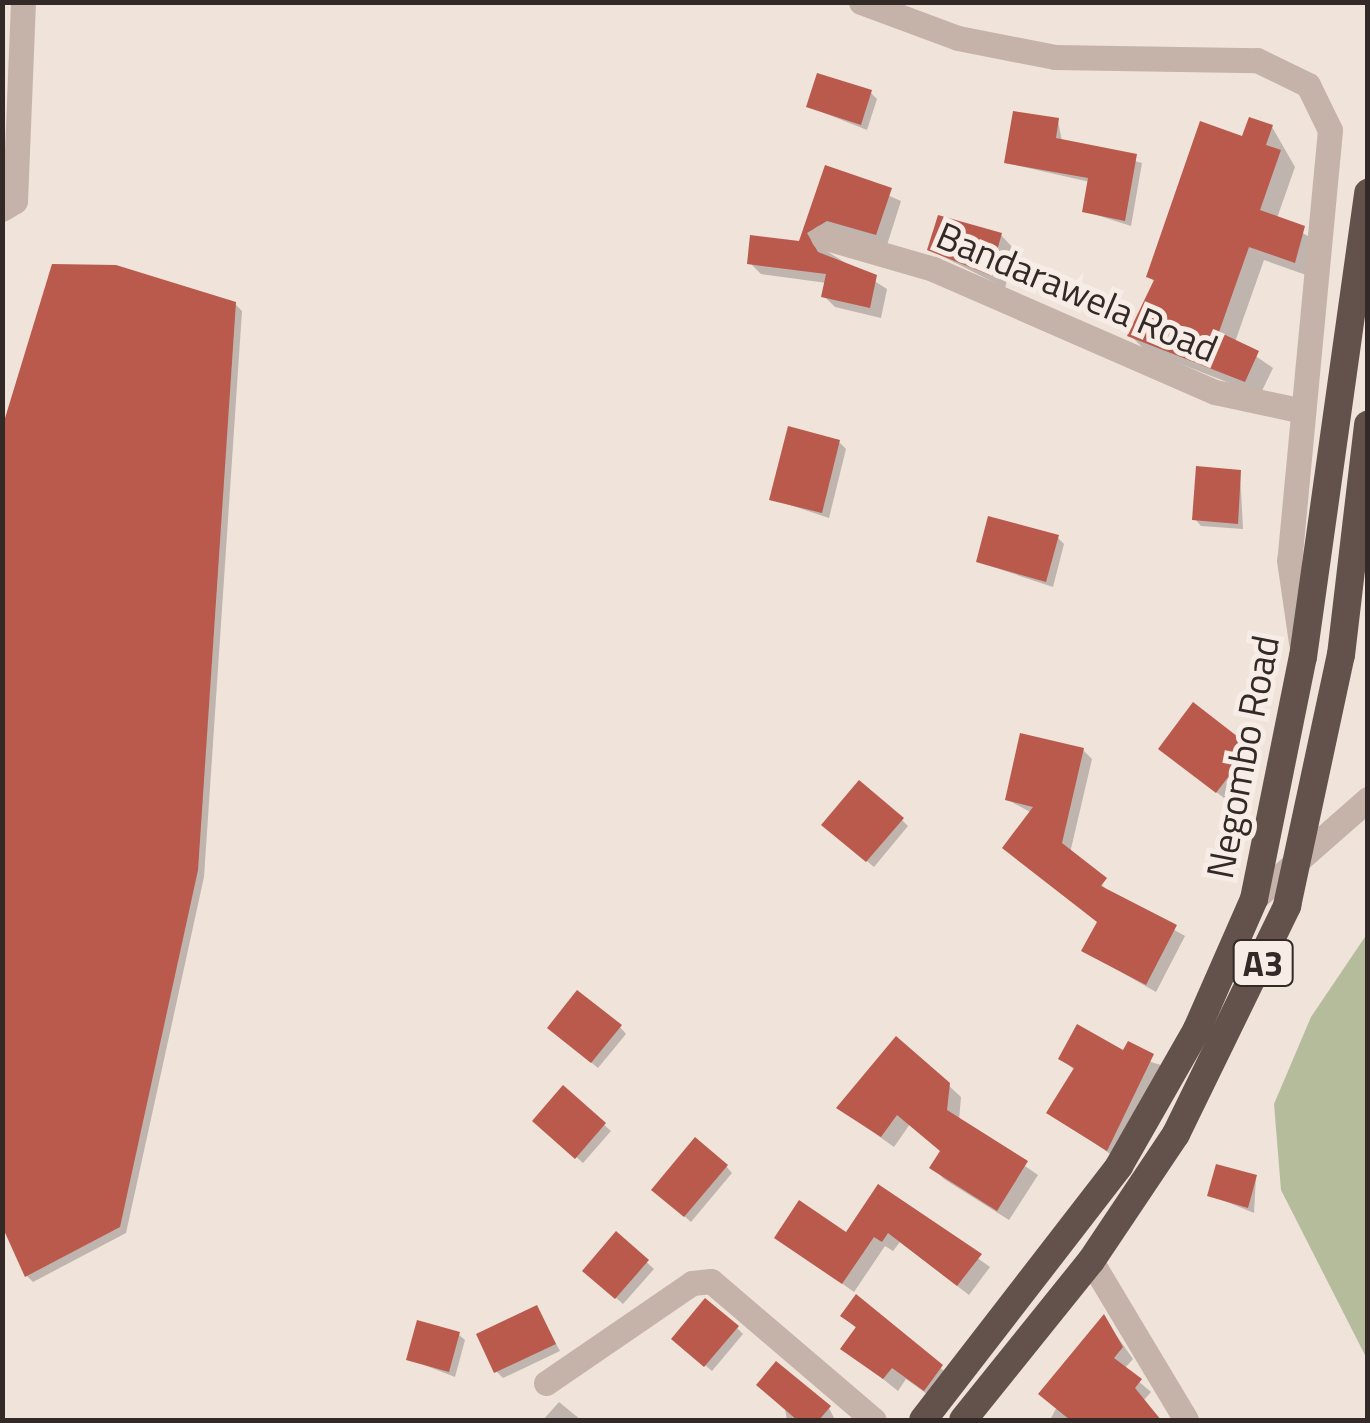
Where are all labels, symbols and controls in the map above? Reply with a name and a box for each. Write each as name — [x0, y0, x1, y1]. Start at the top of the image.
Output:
street label: Bandarawela Road — [930, 212, 1224, 372]
street label: Negombo Road — [1197, 632, 1289, 882]
road number: A3 — [1230, 933, 1296, 993]

